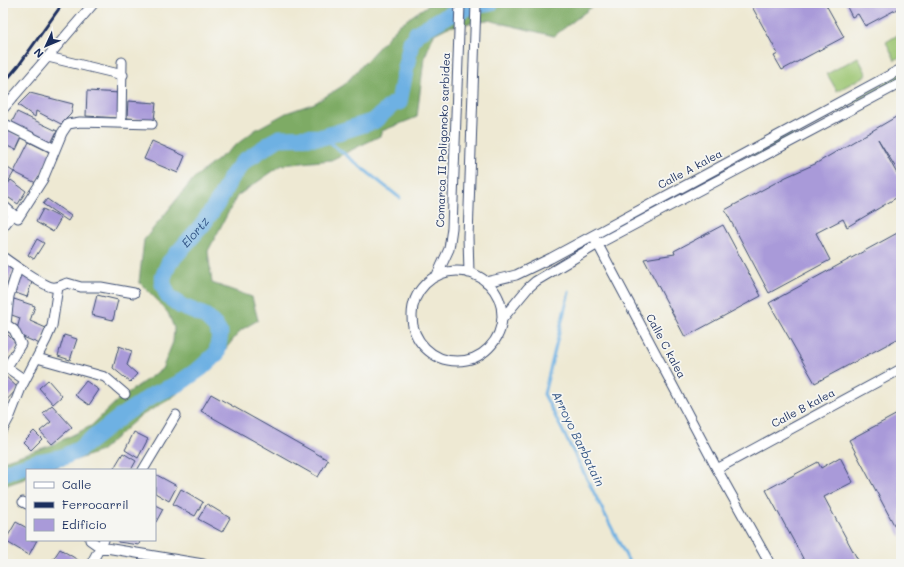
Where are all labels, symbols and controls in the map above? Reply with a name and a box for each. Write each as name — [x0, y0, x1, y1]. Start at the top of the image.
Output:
north arrow — [26, 26, 66, 66]
text: N — [30, 45, 47, 62]
street label: Comarca II Poligonoko sarbidea — [432, 52, 453, 228]
street label: Calle A kalea — [655, 145, 725, 192]
water label: Elortz — [177, 214, 212, 250]
street label: Calle C kalea — [643, 311, 690, 381]
street label: Calle B kalea — [768, 384, 837, 431]
water label: Arroyo Barbatain — [549, 388, 609, 489]
legend — [26, 469, 156, 541]
text: Calle — [62, 476, 92, 492]
text: Ferrocarril — [62, 496, 129, 512]
text: Edificio — [62, 516, 106, 532]

